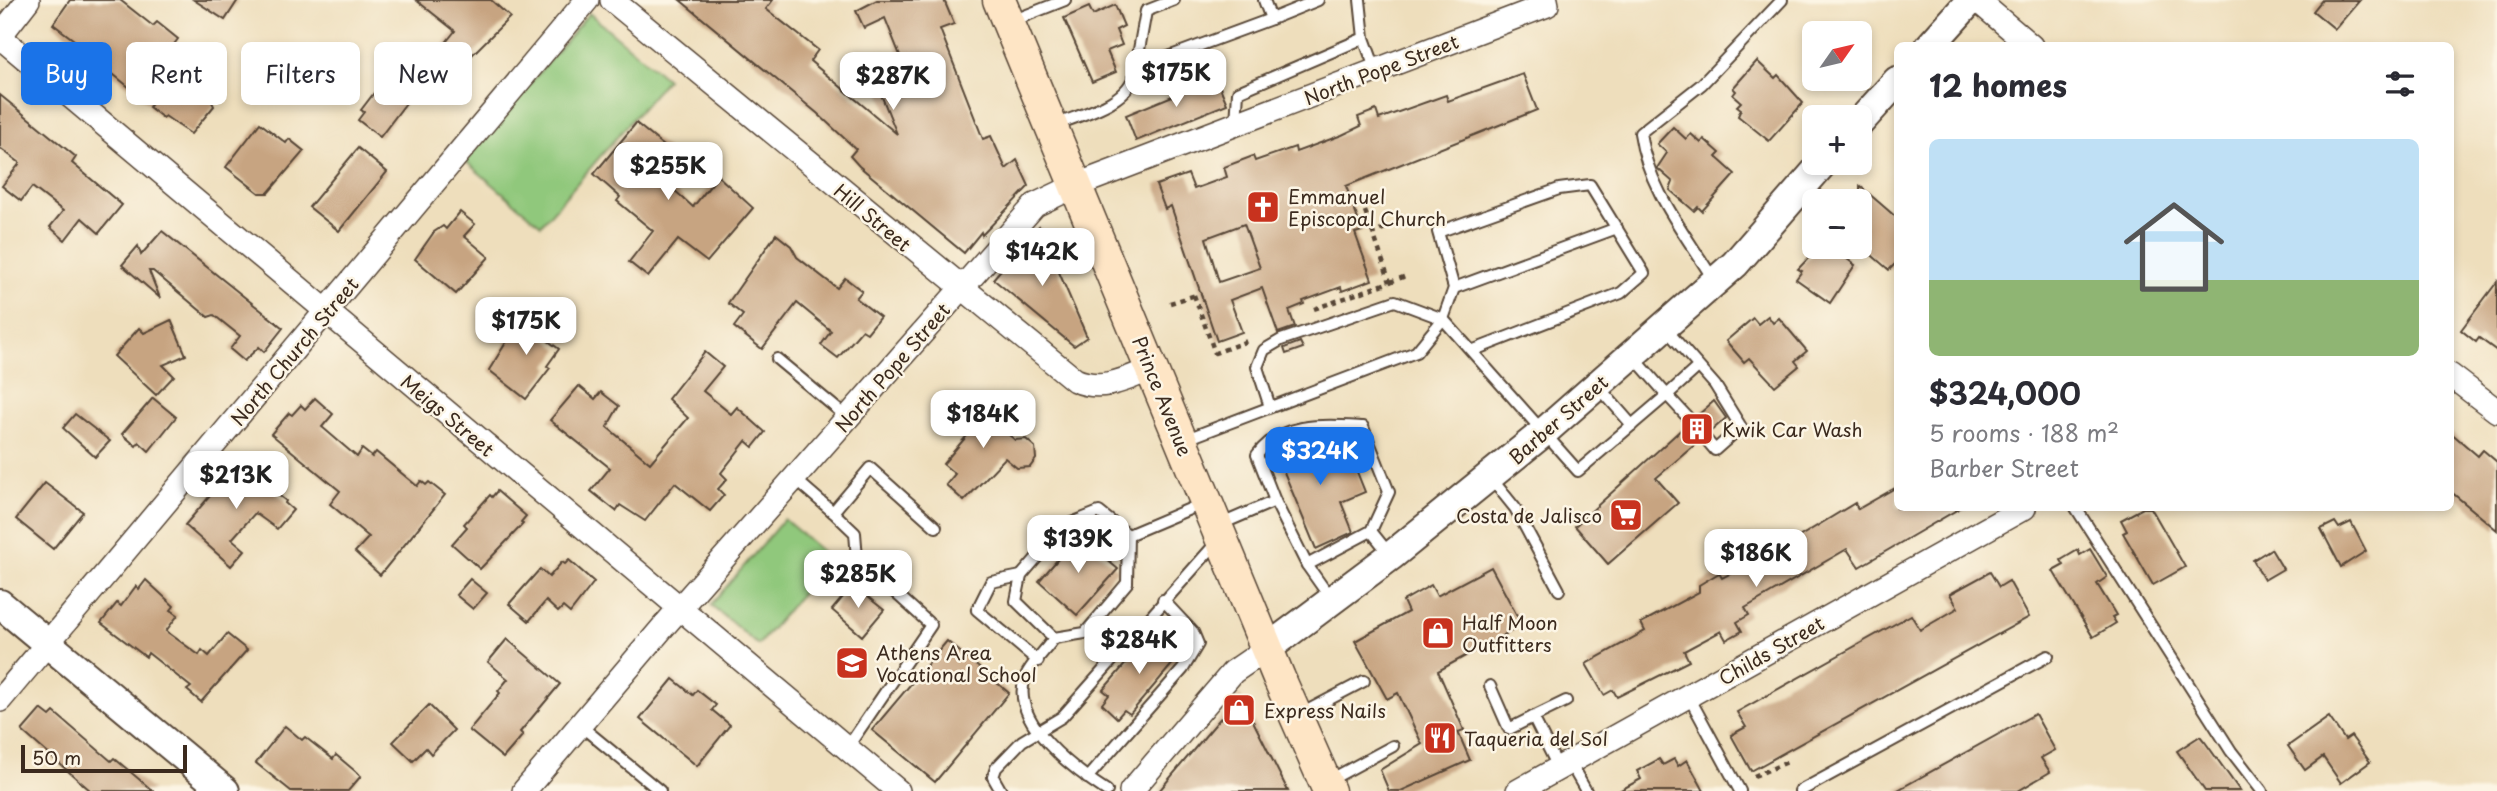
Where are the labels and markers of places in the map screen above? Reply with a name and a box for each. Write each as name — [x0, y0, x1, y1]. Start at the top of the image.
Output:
pin: $175K — [1127, 50, 1225, 109]
pin: $287K — [844, 52, 942, 112]
pin: $255K — [619, 142, 717, 202]
place label: Emmanuel Episcopal Church — [1288, 182, 1446, 232]
church icon: Emmanuel Episcopal Church — [1244, 188, 1282, 226]
pin: $142K — [993, 229, 1091, 288]
pin: $175K — [477, 298, 575, 357]
pin: $184K — [934, 391, 1032, 450]
building icon: Kwik Car Wash — [1678, 410, 1716, 448]
place label: Kwik Car Wash — [1722, 415, 1863, 443]
pin: $324K — [1271, 428, 1369, 487]
pin: $213K — [187, 452, 285, 511]
supermarket icon: Costa de Jalisco — [1607, 496, 1645, 534]
place label: Costa de Jalisco — [1456, 501, 1602, 529]
pin: $139K — [1029, 516, 1127, 575]
pin: $186K — [1707, 530, 1805, 589]
pin: $285K — [809, 550, 907, 610]
place label: Half Moon Outfitters — [1462, 608, 1558, 658]
shop icon: Half Moon Outfitters — [1419, 614, 1457, 652]
pin: $284K — [1090, 616, 1188, 676]
place label: Athens Area Vocational School — [876, 638, 1037, 688]
school or university icon: Athens Area Vocational School — [833, 644, 871, 682]
shop icon: Express Nails — [1220, 691, 1258, 729]
place label: Express Nails — [1264, 696, 1386, 724]
restaurant icon: Taqueria del Sol — [1421, 719, 1459, 757]
place label: Taqueria del Sol — [1464, 724, 1608, 752]

